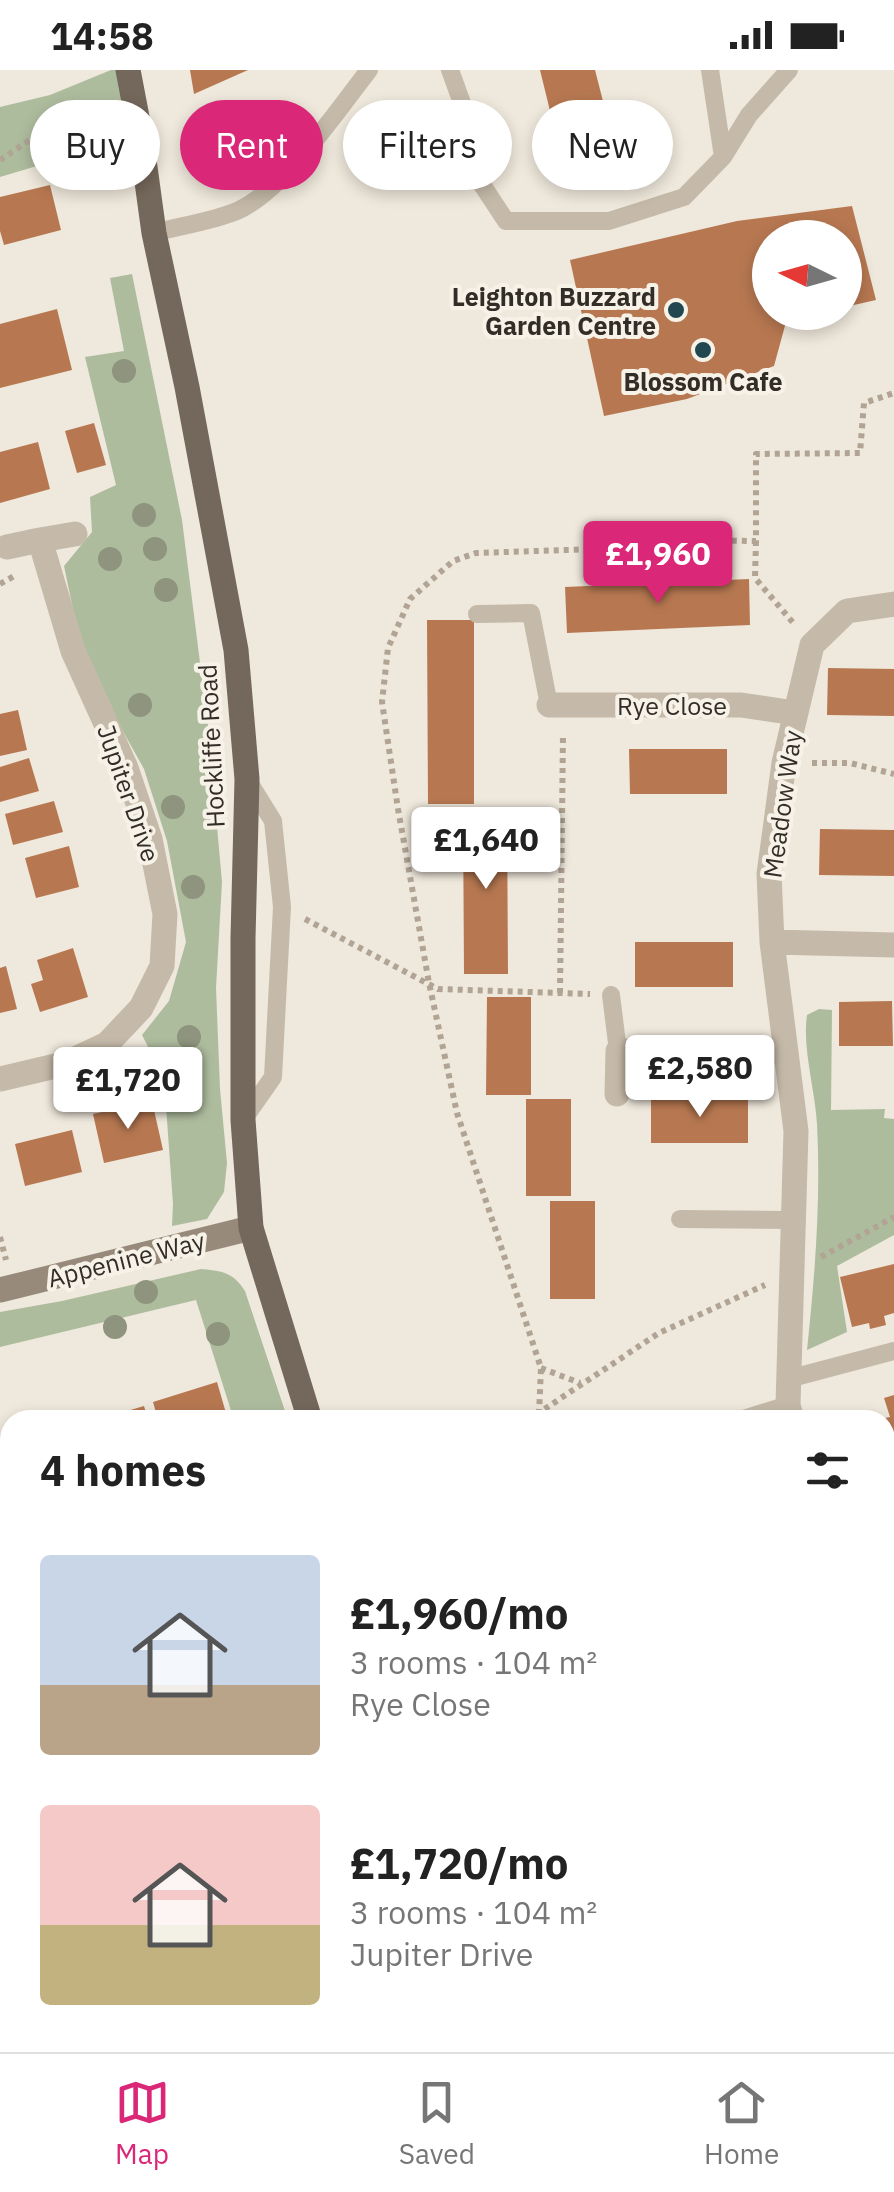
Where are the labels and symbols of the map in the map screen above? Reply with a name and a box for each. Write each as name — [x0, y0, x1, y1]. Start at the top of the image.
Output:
north arrow — [752, 220, 862, 330]
place label: Leighton Buzzard Garden Centre — [452, 280, 656, 342]
marker: Leighton Buzzard Garden Centre — [665, 299, 687, 321]
marker: Blossom Cafe — [692, 339, 714, 361]
place label: Blossom Cafe — [623, 365, 783, 398]
pin: £1,960 — [577, 521, 739, 606]
street label: Hockliffe Road — [190, 663, 232, 829]
street label: Rye Close — [617, 689, 727, 722]
street label: Jupiter Drive — [90, 720, 168, 866]
street label: Meadow Way — [755, 728, 809, 880]
pin: £1,640 — [405, 807, 567, 892]
pin: £2,580 — [619, 1035, 781, 1120]
pin: £1,720 — [47, 1047, 209, 1132]
street label: Appenine Way — [44, 1223, 208, 1294]

